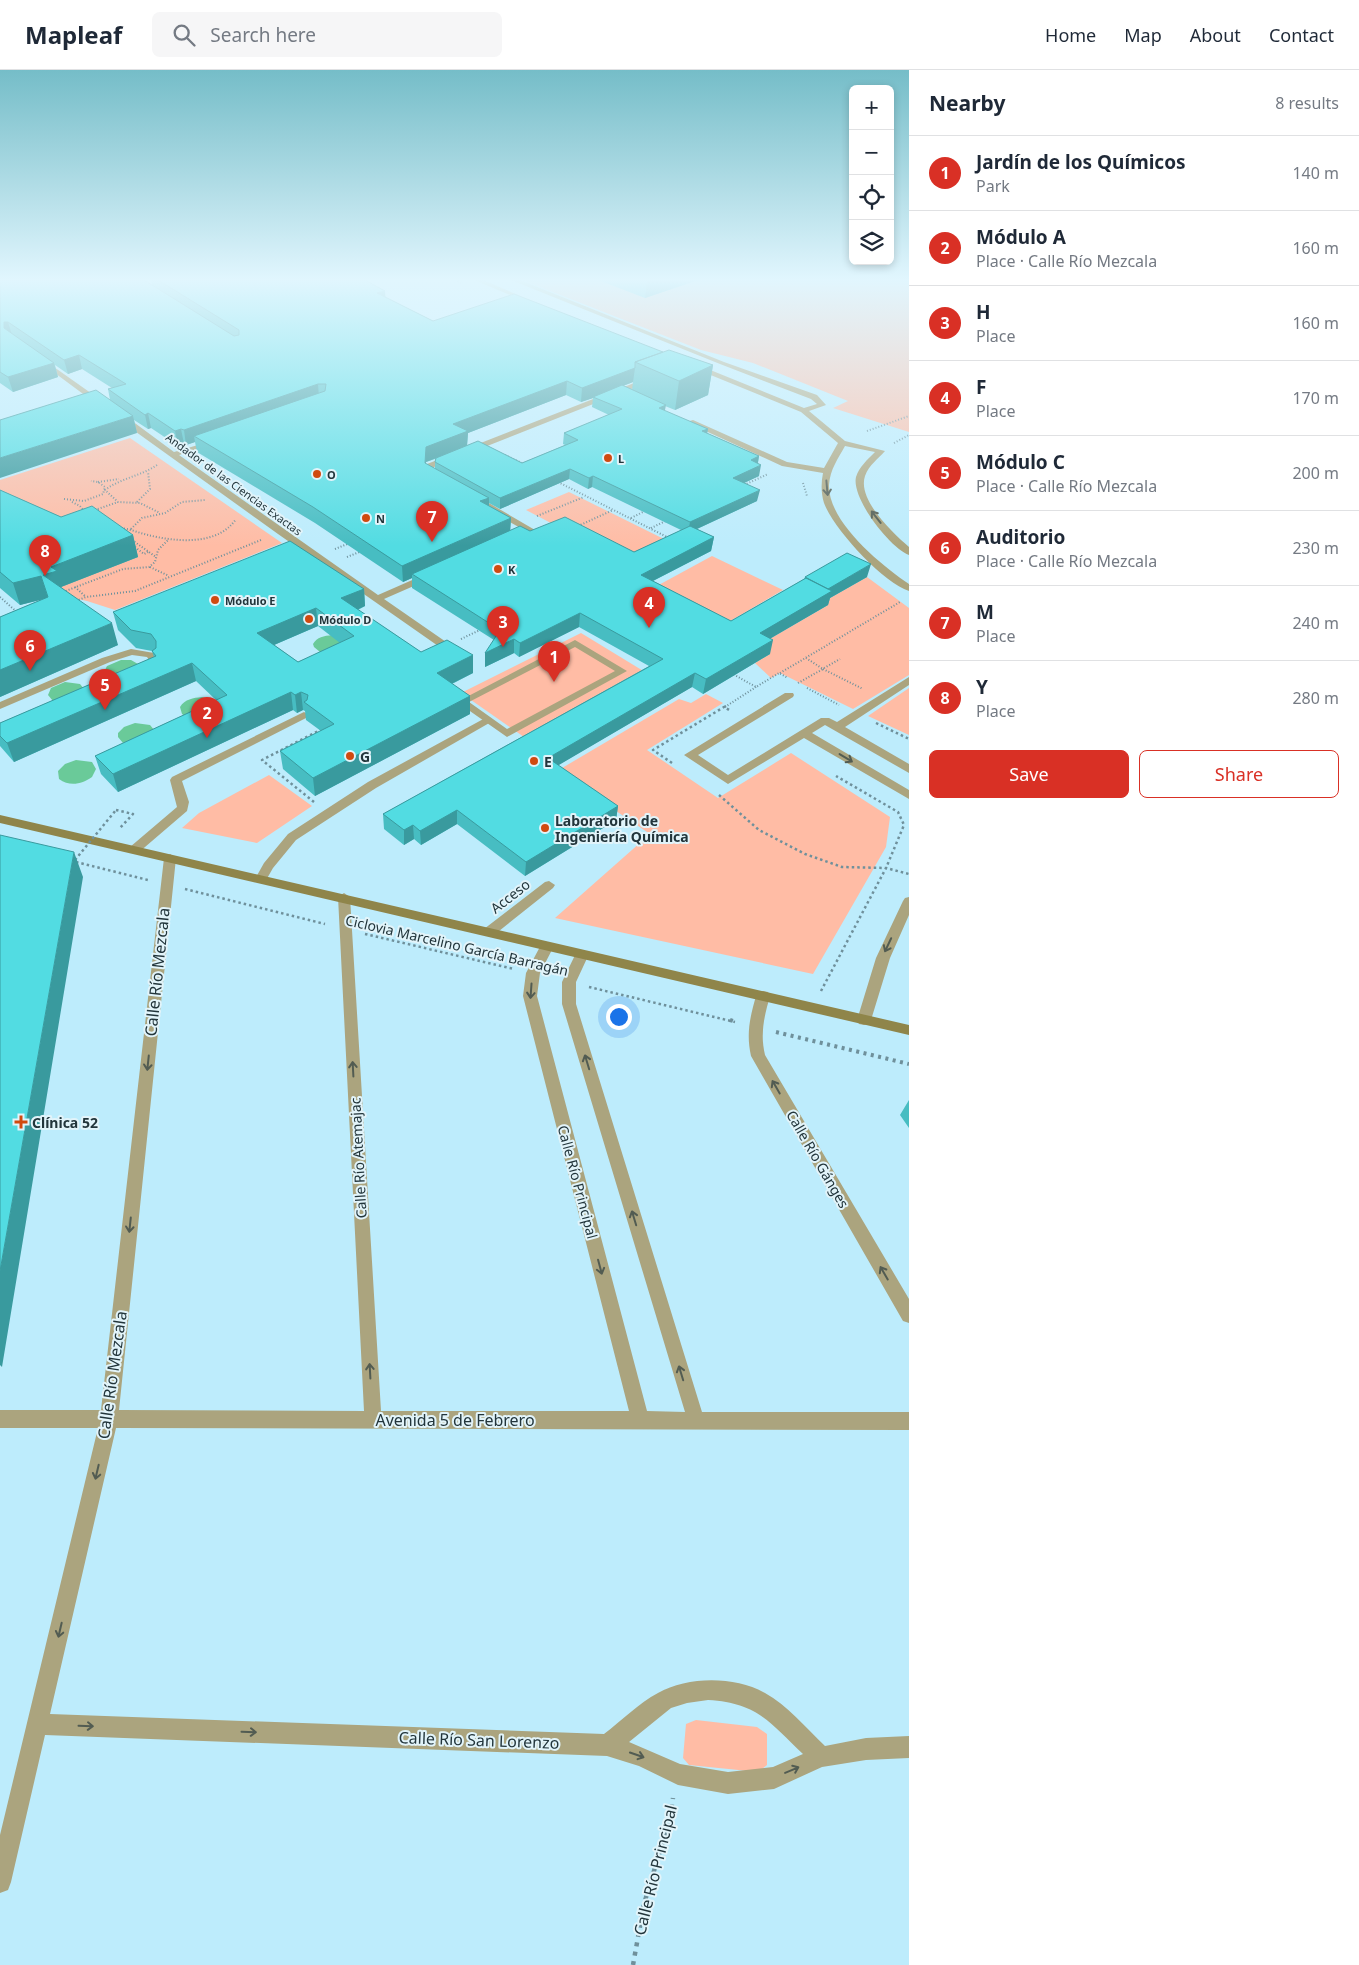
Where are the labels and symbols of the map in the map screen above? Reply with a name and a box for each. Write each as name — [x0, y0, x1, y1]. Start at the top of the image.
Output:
street label: Andador de las Ciencias Exactas — [163, 430, 305, 538]
place label: L — [618, 451, 624, 466]
marker: L — [602, 452, 614, 464]
place label: O — [327, 467, 336, 482]
marker: O — [311, 468, 323, 480]
one-way arrow — [822, 479, 831, 495]
pin: 7 — [416, 501, 448, 542]
place label: N — [376, 511, 385, 526]
one-way arrow — [870, 511, 881, 524]
marker: N — [360, 512, 372, 524]
pin: 8 — [29, 535, 61, 576]
place label: K — [508, 562, 516, 577]
marker: K — [492, 563, 504, 575]
pin: 4 — [633, 587, 665, 628]
place label: Módulo E — [225, 593, 276, 608]
marker: Módulo E — [209, 594, 221, 606]
pin: 3 — [487, 606, 519, 647]
place label: Módulo D — [319, 612, 371, 627]
marker: Módulo D — [303, 613, 315, 625]
pin: 6 — [14, 630, 46, 671]
pin: 1 — [538, 641, 570, 682]
pin: 5 — [89, 669, 121, 710]
pin: 2 — [191, 697, 223, 738]
place label: G — [360, 747, 370, 766]
marker: G — [344, 750, 356, 762]
place label: E — [544, 752, 552, 771]
one-way arrow — [838, 753, 852, 763]
marker: E — [528, 755, 540, 767]
place label: Laboratorio de Ingeniería Química — [555, 811, 689, 846]
marker: Laboratorio de Ingeniería Química — [539, 822, 551, 834]
street label: Acceso — [486, 875, 534, 917]
street label: Calle Río Mezcala — [139, 907, 175, 1037]
street label: Ciclovia Marcelino García Barragán — [344, 910, 570, 980]
one-way arrow — [883, 937, 893, 952]
one-way arrow — [527, 983, 536, 999]
your location — [606, 1004, 632, 1030]
one-way arrow — [143, 1055, 153, 1071]
one-way arrow — [581, 1055, 591, 1071]
one-way arrow — [349, 1061, 358, 1077]
one-way arrow — [770, 1080, 780, 1095]
street label: Calle Río Atemajac — [345, 1097, 371, 1219]
street label: Calle Río Gánges — [782, 1107, 854, 1212]
place label: Clínica 52 — [32, 1113, 98, 1132]
marker: Clínica 52 — [14, 1115, 28, 1129]
street label: Calle Río Principal — [554, 1123, 602, 1241]
one-way arrow — [629, 1210, 638, 1226]
one-way arrow — [125, 1216, 135, 1232]
one-way arrow — [596, 1258, 605, 1274]
one-way arrow — [879, 1266, 889, 1280]
street label: Calle Río Mezcala — [92, 1310, 132, 1440]
one-way arrow — [366, 1363, 375, 1379]
one-way arrow — [676, 1366, 686, 1382]
street label: Avenida 5 de Febrero — [375, 1409, 535, 1431]
one-way arrow — [92, 1464, 101, 1480]
one-way arrow — [55, 1622, 64, 1638]
one-way arrow — [78, 1721, 94, 1730]
street label: Calle Río San Lorenzo — [398, 1726, 560, 1754]
one-way arrow — [240, 1727, 256, 1736]
one-way arrow — [628, 1751, 644, 1760]
one-way arrow — [784, 1765, 799, 1774]
street label: Calle Río Principal — [628, 1803, 682, 1937]

